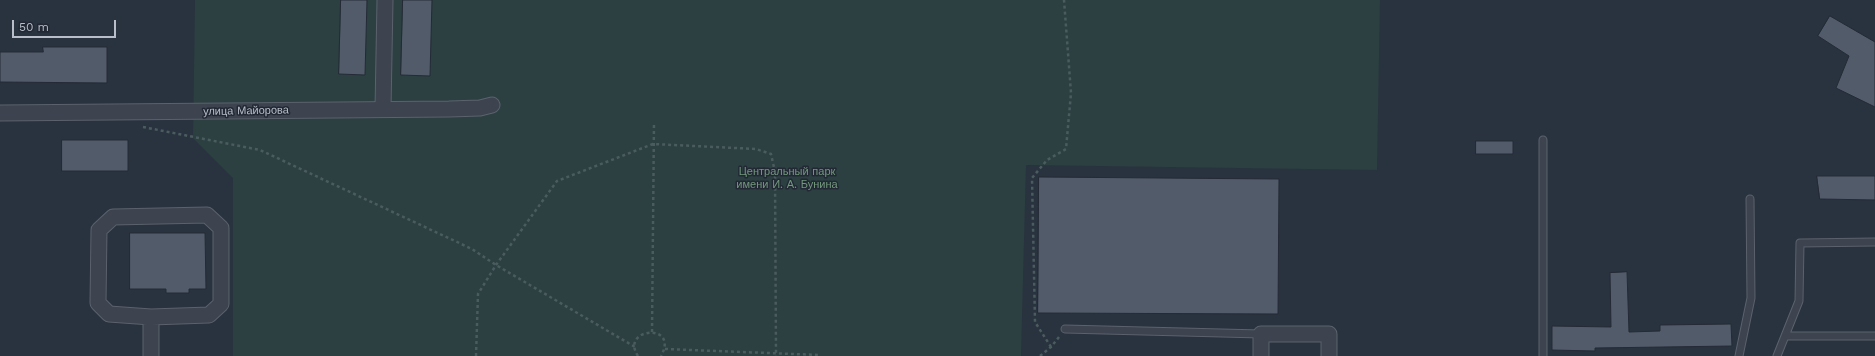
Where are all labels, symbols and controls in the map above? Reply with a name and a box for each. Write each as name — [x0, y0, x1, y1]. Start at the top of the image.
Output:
scale bar — [14, 12, 118, 38]
text: 50 m — [19, 20, 49, 34]
street label: улица Майорова — [203, 104, 289, 118]
park label: Центральный парк имени И. А. Бунина — [736, 165, 838, 191]

